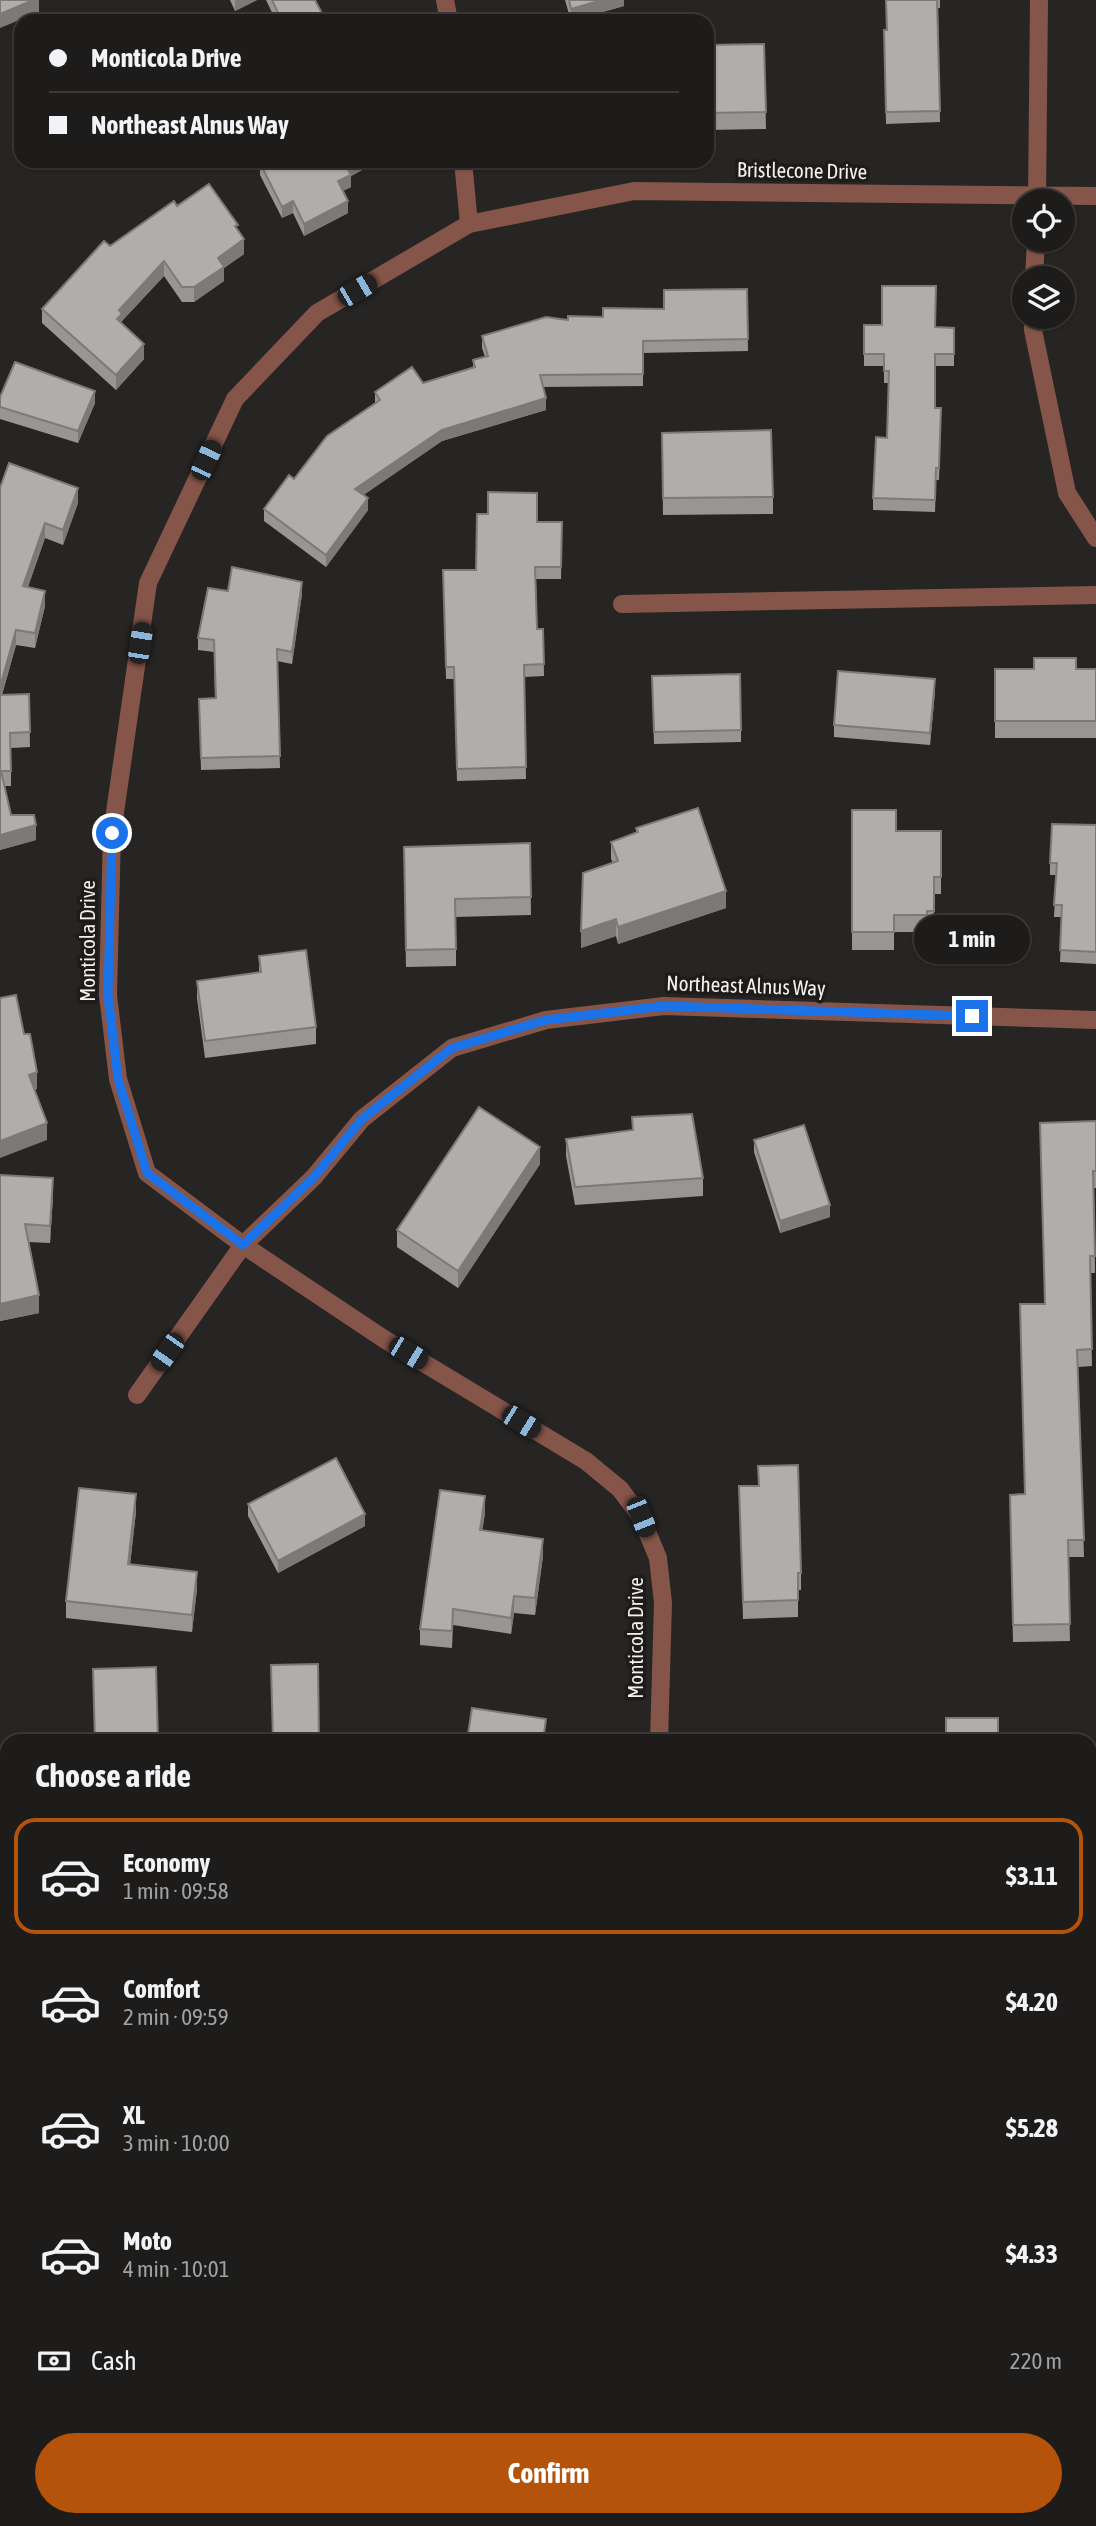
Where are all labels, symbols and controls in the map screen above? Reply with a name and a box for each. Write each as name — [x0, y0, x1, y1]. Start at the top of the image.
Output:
text: Monticola Drive — [91, 43, 242, 73]
text: Northeast Alnus Way — [91, 110, 289, 140]
street label: Bristlecone Drive — [737, 157, 867, 183]
map controls — [1012, 189, 1075, 329]
button: locate — [1012, 189, 1075, 252]
button: layers — [1012, 266, 1075, 329]
car — [334, 270, 381, 310]
car — [188, 437, 225, 483]
car — [127, 621, 154, 665]
route start — [96, 817, 128, 849]
street label: Monticola Drive — [75, 880, 99, 1002]
callout: 1 min — [914, 914, 1030, 964]
text: 1 min — [949, 926, 995, 952]
street label: Northeast Alnus Way — [666, 970, 827, 1000]
route end — [956, 1000, 988, 1032]
car — [147, 1329, 188, 1375]
car — [385, 1333, 432, 1373]
car — [498, 1402, 545, 1442]
car — [624, 1494, 659, 1540]
street label: Monticola Drive — [623, 1577, 647, 1699]
text: Choose a ride — [35, 1757, 191, 1794]
icon: car — [39, 1845, 102, 1908]
text: Economy — [123, 1848, 210, 1878]
text: $3.11 — [1006, 1861, 1058, 1891]
text: 1 min · 09:58 — [123, 1878, 229, 1904]
icon: car — [39, 1971, 102, 2034]
text: Comfort — [123, 1974, 200, 2004]
text: $4.20 — [1006, 1987, 1058, 2017]
text: 2 min · 09:59 — [123, 2004, 229, 2030]
icon: car — [39, 2097, 102, 2160]
text: XL — [123, 2100, 145, 2130]
text: $5.28 — [1006, 2113, 1058, 2143]
text: 3 min · 10:00 — [123, 2130, 229, 2156]
icon: car — [39, 2223, 102, 2286]
text: Moto — [123, 2226, 172, 2256]
text: $4.33 — [1006, 2239, 1058, 2269]
text: 4 min · 10:01 — [123, 2256, 229, 2282]
icon: cash — [35, 2342, 73, 2380]
text: Cash — [91, 2346, 137, 2376]
text: 220 m — [1010, 2348, 1062, 2374]
button: Confirm — [35, 2433, 1062, 2513]

